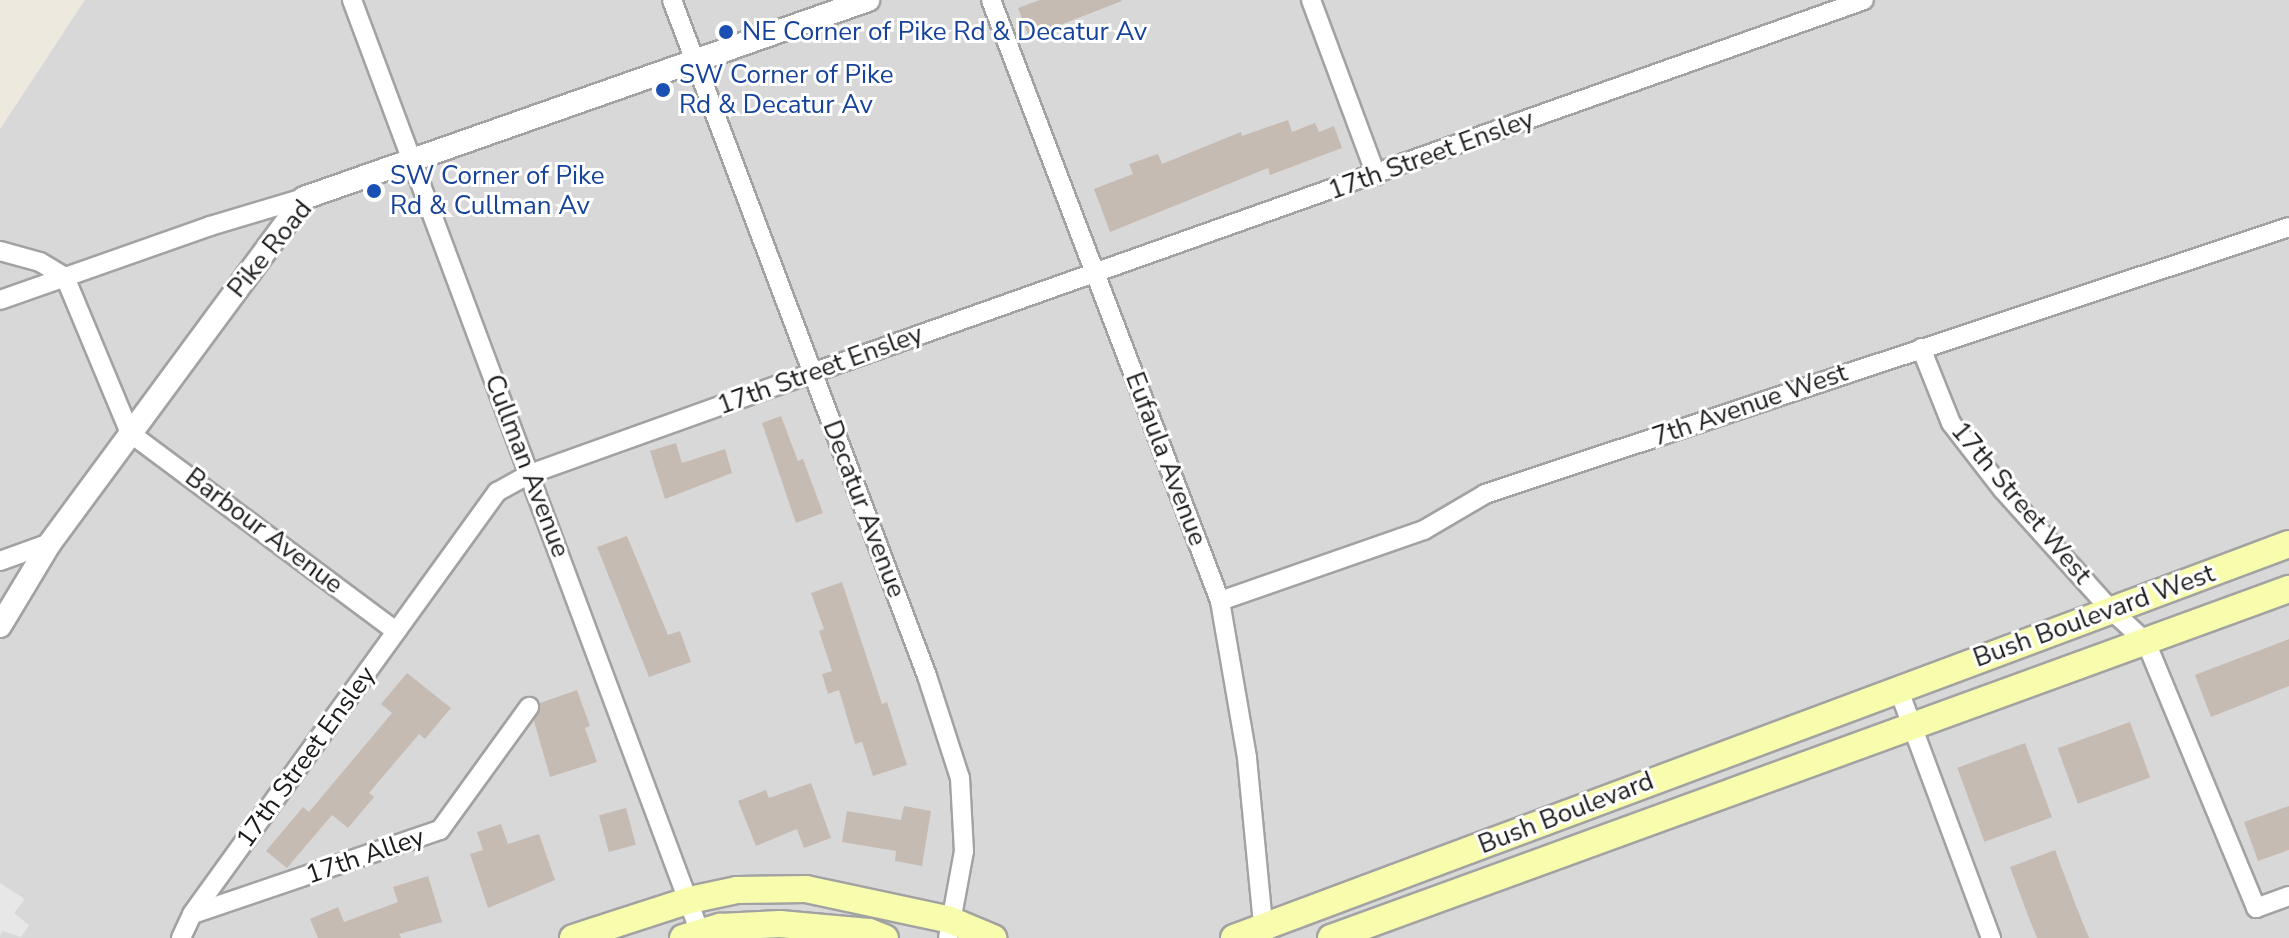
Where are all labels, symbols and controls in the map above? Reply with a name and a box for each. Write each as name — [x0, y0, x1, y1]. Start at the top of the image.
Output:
place label: NE Corner of Pike Rd & Decatur Av — [742, 16, 1147, 48]
marker: NE Corner of Pike Rd & Decatur Av — [717, 23, 735, 41]
place label: SW Corner of Pike Rd & Decatur Av — [679, 59, 894, 120]
marker: SW Corner of Pike Rd & Decatur Av — [654, 81, 672, 99]
street label: 17th Street Ensley — [1324, 103, 1538, 207]
place label: SW Corner of Pike Rd & Cullman Av — [390, 160, 605, 222]
marker: SW Corner of Pike Rd & Cullman Av — [365, 182, 383, 200]
street label: Pike Road — [221, 194, 319, 304]
street label: 17th Street Ensley — [713, 318, 927, 422]
street label: 7th Avenue West — [1649, 357, 1851, 453]
street label: Eufaula Avenue — [1119, 368, 1213, 550]
street label: Cullman Avenue — [478, 370, 576, 562]
street label: Decatur Avenue — [816, 416, 912, 602]
street label: 17th Street West — [1944, 416, 2098, 590]
street label: Barbour Avenue — [179, 462, 349, 600]
street label: Bush Boulevard West — [1969, 558, 2219, 674]
street label: 17th Street Ensley — [230, 660, 382, 854]
street label: Bush Boulevard — [1474, 765, 1658, 861]
street label: 17th Alley — [302, 821, 428, 891]

